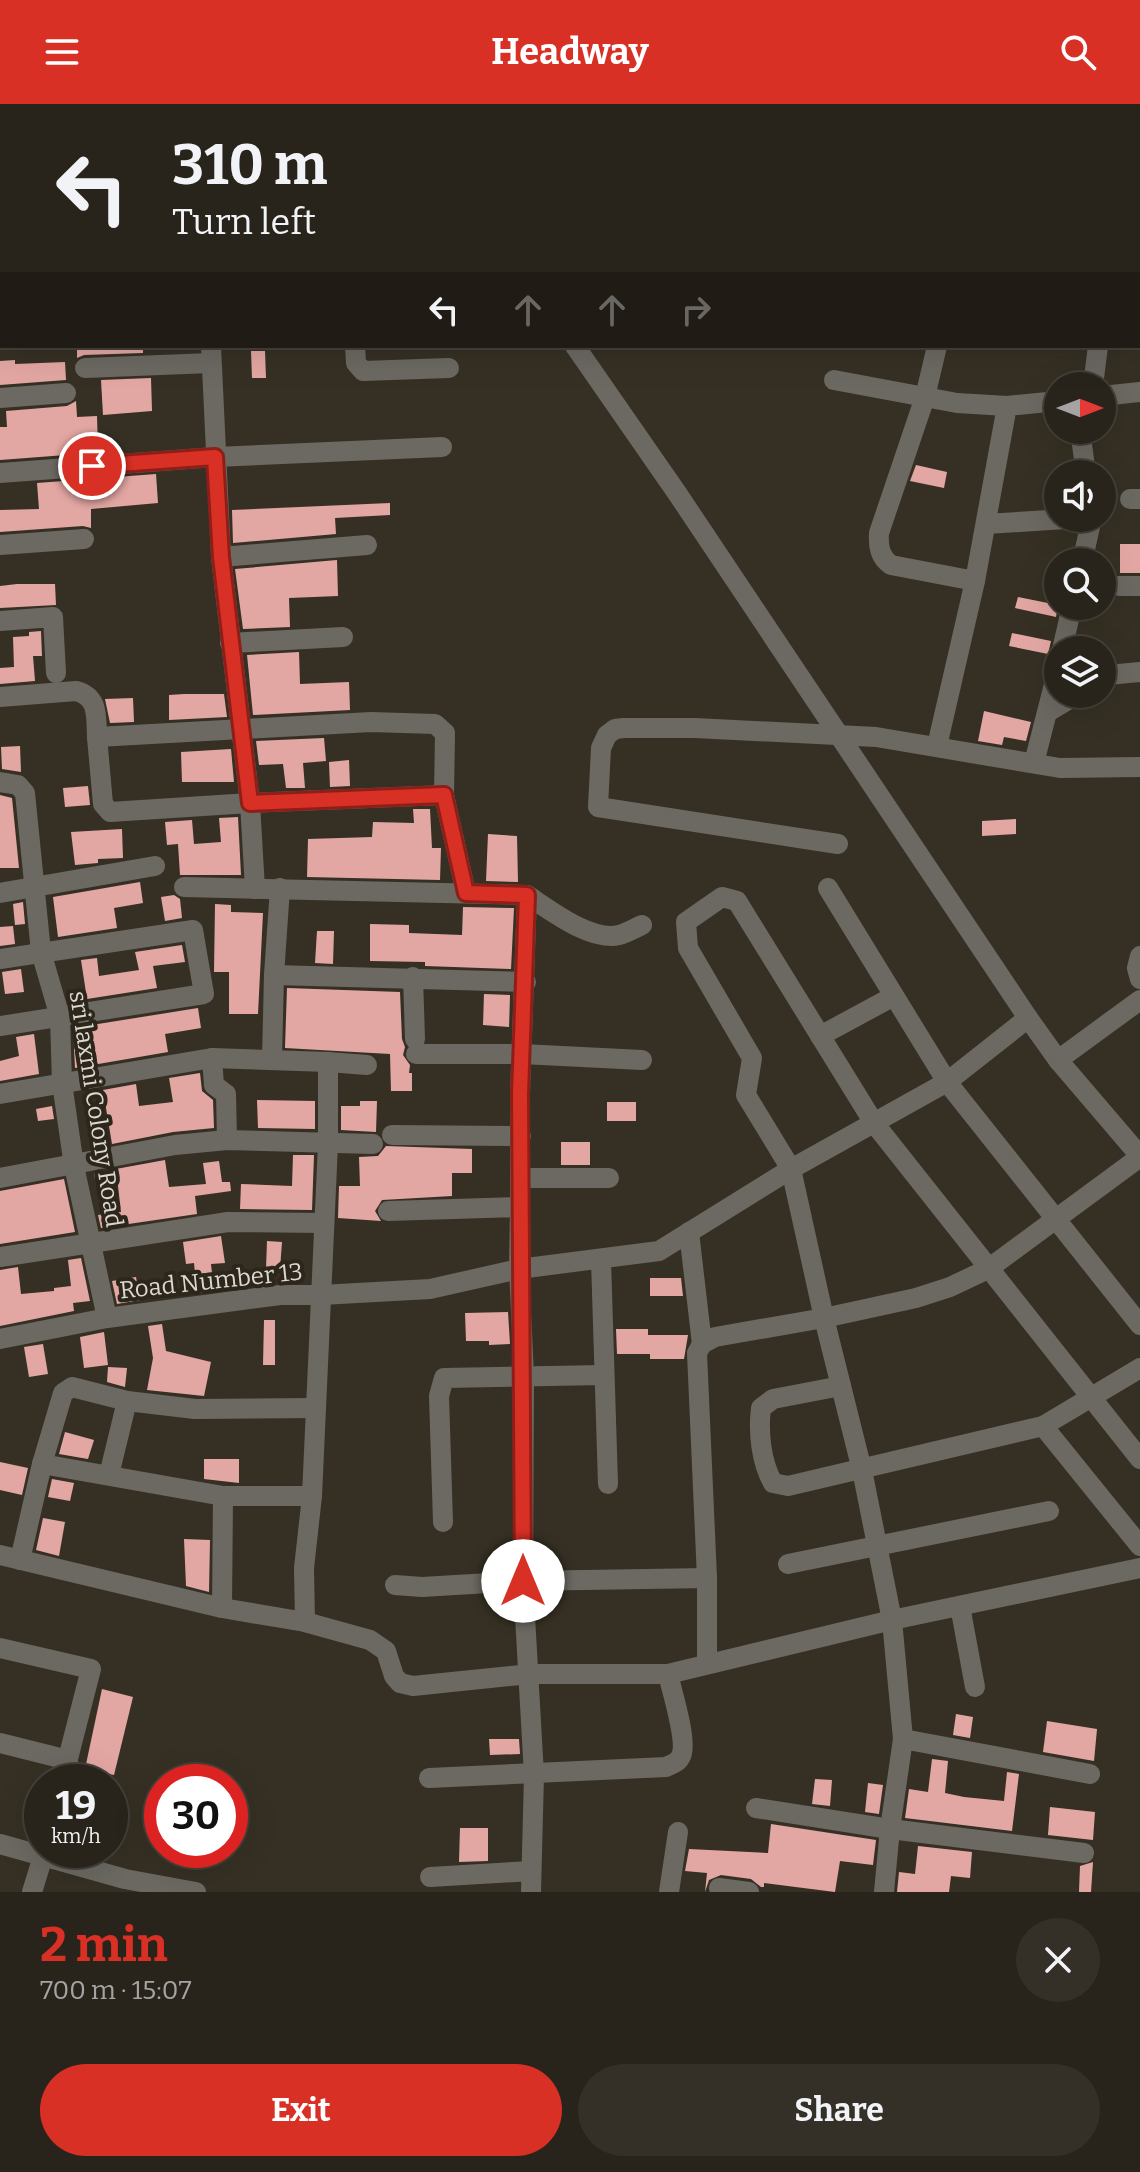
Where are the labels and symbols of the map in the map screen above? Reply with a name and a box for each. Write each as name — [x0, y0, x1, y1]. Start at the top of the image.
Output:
north arrow — [1044, 372, 1116, 444]
pin — [58, 432, 126, 500]
street label: sri laxmi Colony Road — [63, 989, 129, 1229]
street label: Road Number 13 — [118, 1257, 304, 1305]
position arrow — [481, 1539, 565, 1623]
speed limit sign: 30 — [144, 1764, 248, 1868]

